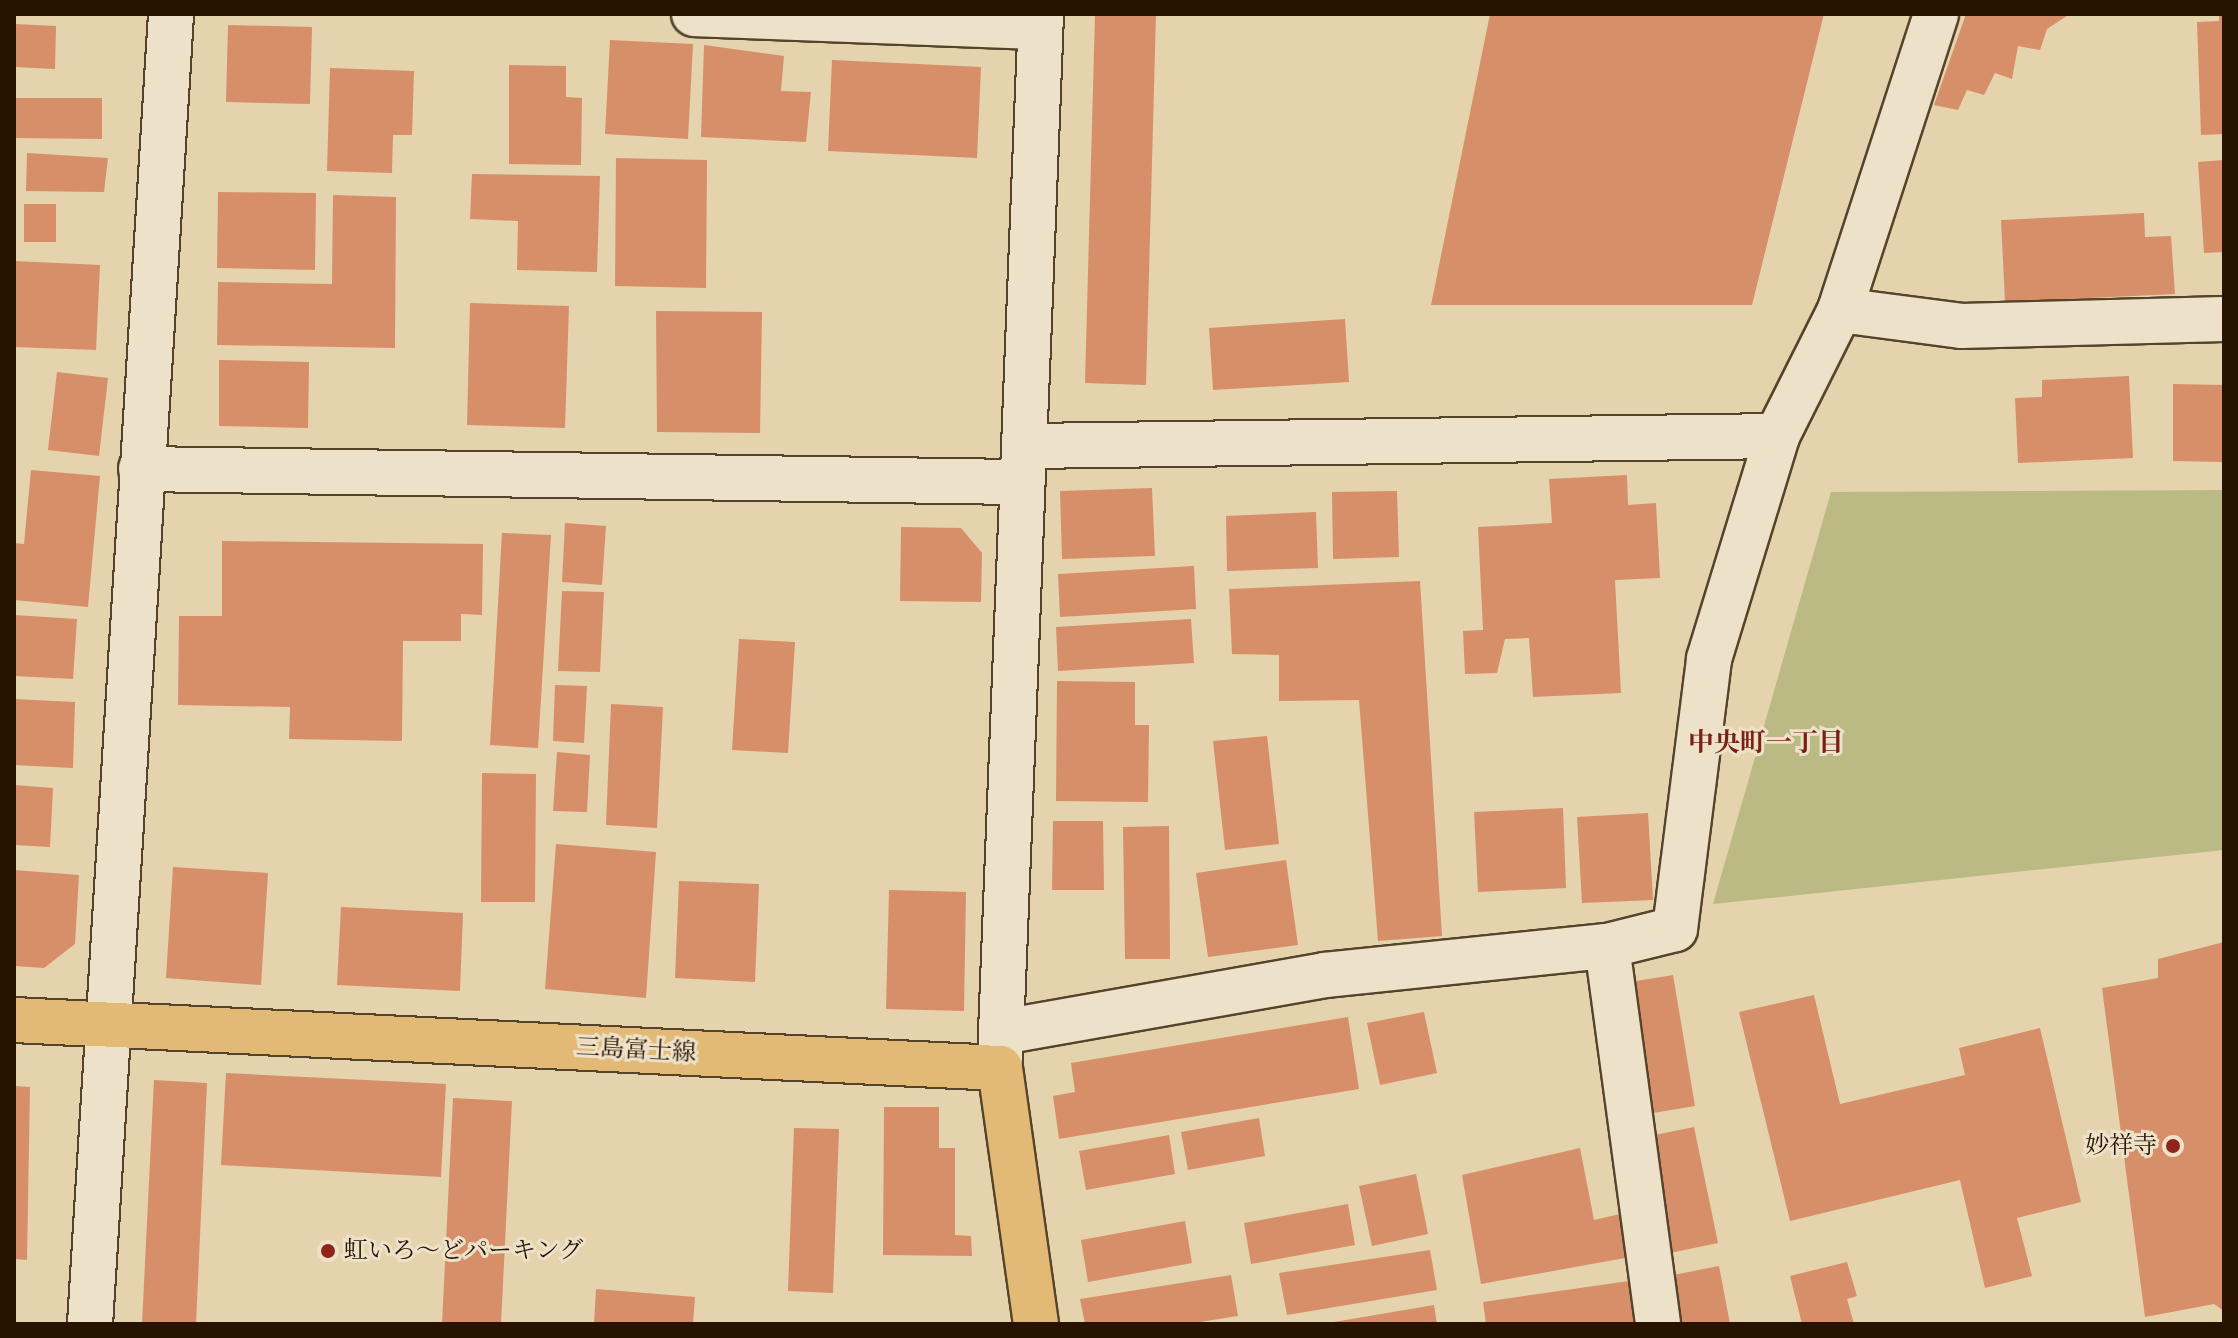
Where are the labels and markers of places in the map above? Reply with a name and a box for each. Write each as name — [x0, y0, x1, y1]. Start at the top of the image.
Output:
place label: 妙祥寺 — [2085, 1132, 2157, 1160]
marker: 妙祥寺 — [2164, 1137, 2182, 1155]
place label: 虹いろ～どパーキング — [344, 1237, 584, 1265]
marker: 虹いろ～どパーキング — [319, 1242, 337, 1260]

